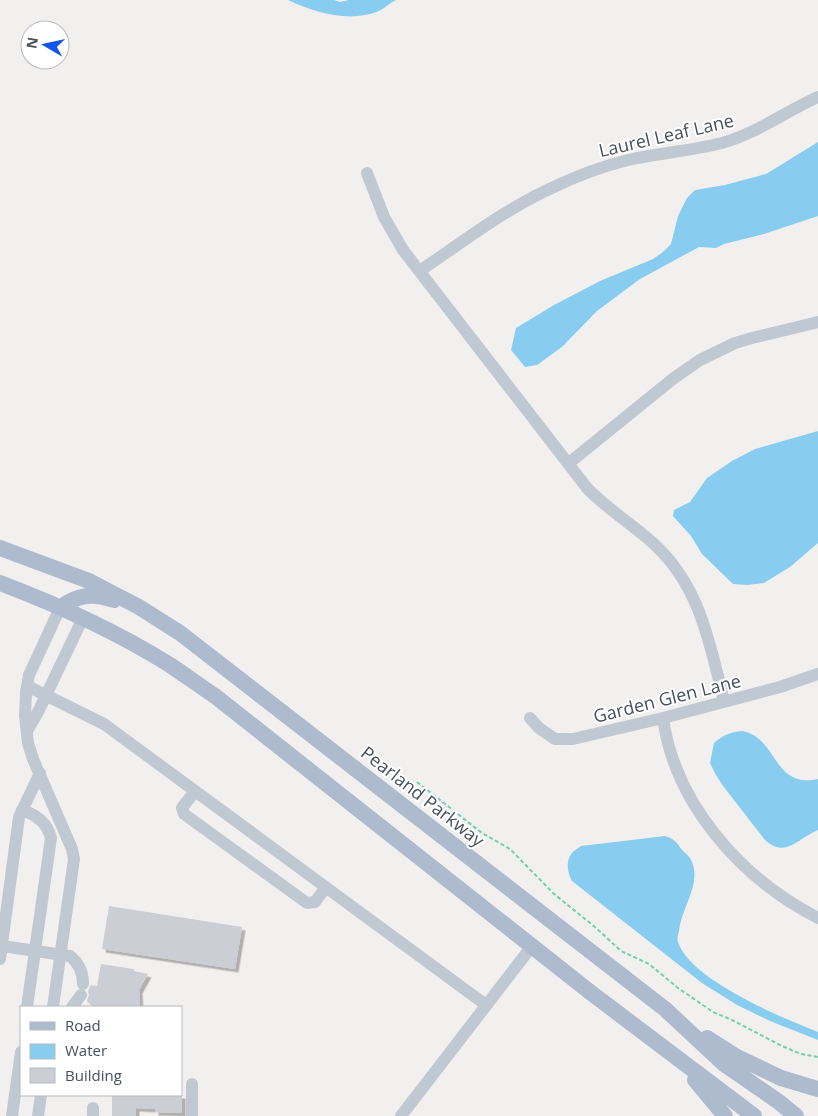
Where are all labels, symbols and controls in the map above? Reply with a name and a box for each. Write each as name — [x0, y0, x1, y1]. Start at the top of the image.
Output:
north arrow — [20, 20, 70, 70]
text: N — [21, 36, 42, 50]
street label: Laurel Leaf Lane — [596, 108, 736, 162]
street label: Garden Glen Lane — [591, 668, 743, 728]
street label: Pearland Parkway — [356, 740, 490, 852]
legend — [20, 1006, 182, 1096]
text: Road — [65, 1015, 101, 1035]
text: Water — [65, 1040, 107, 1060]
text: Building — [65, 1065, 122, 1085]

